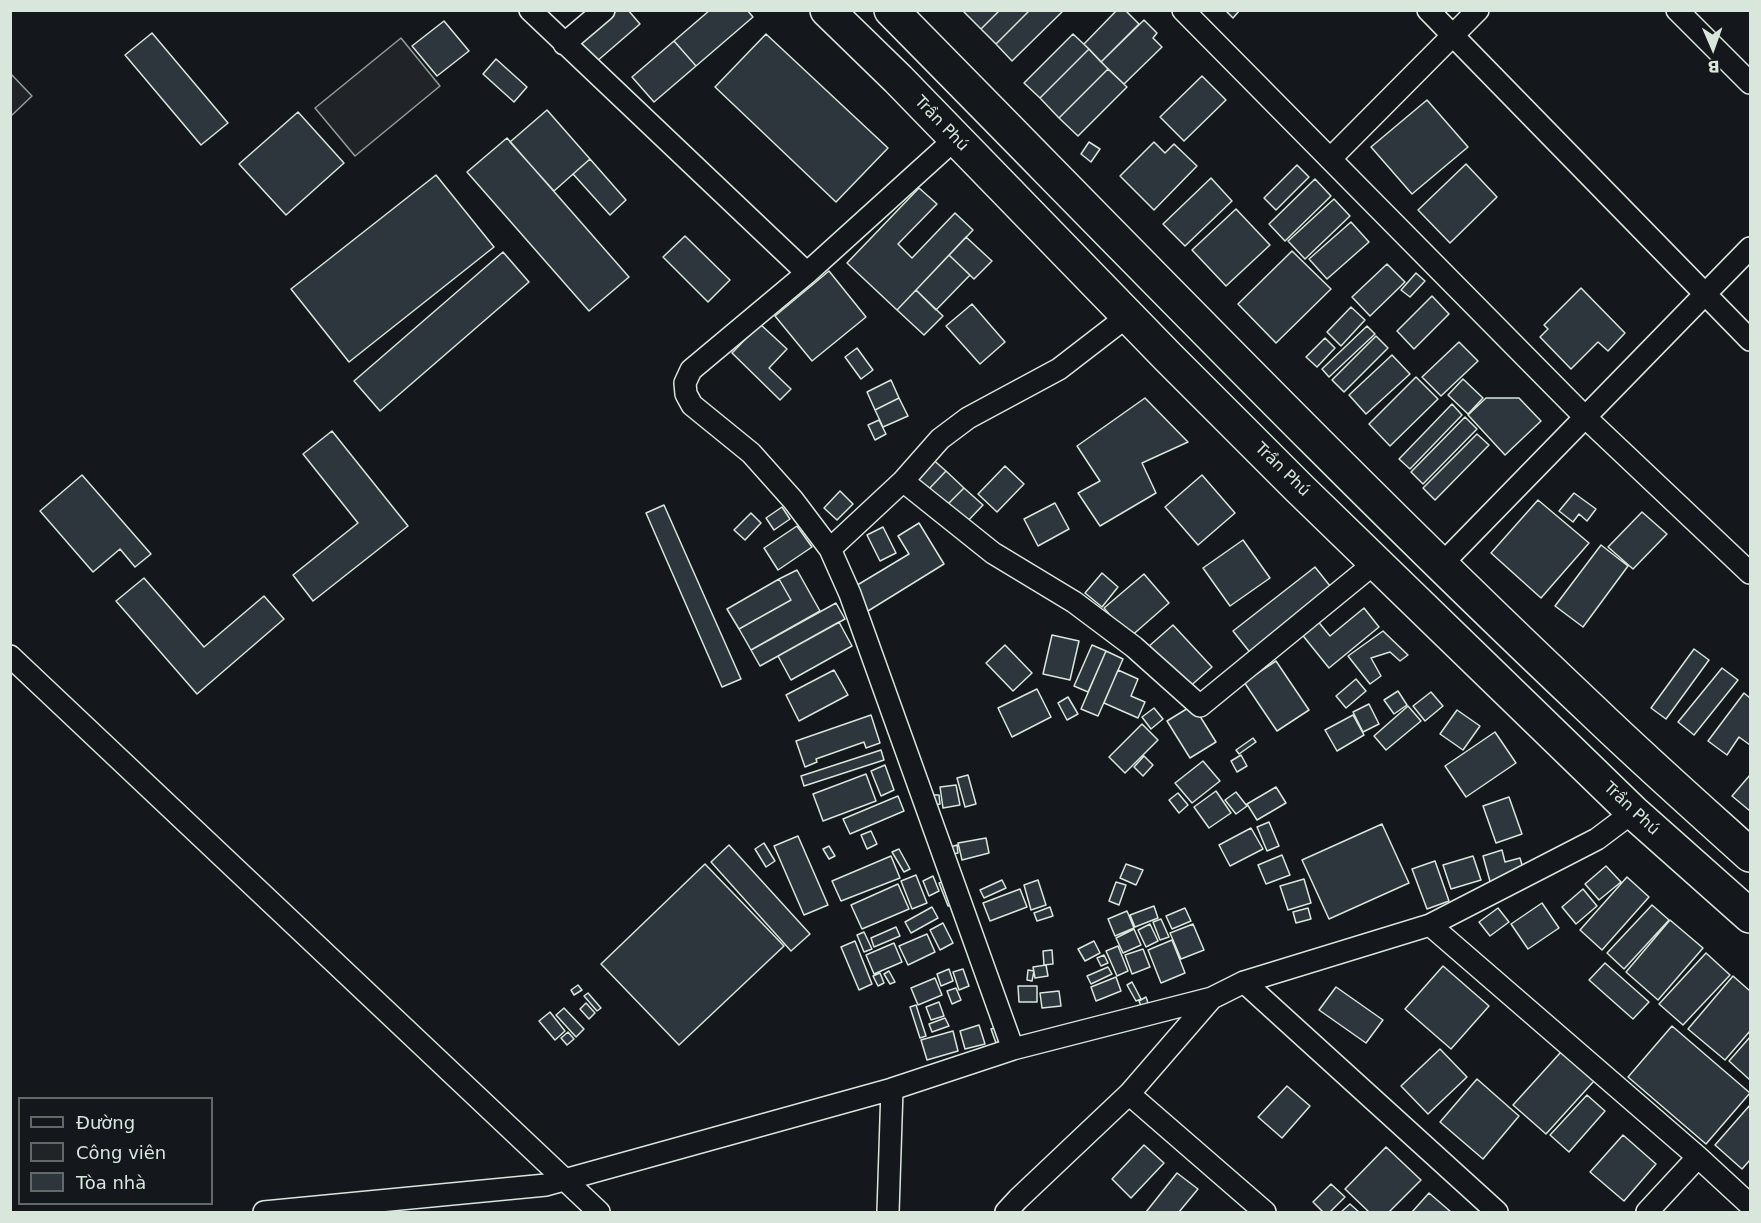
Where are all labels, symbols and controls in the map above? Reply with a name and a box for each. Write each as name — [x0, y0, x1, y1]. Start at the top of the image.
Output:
north arrow — [1683, 18, 1743, 78]
text: B — [1707, 57, 1720, 76]
street label: Trần Phú — [910, 93, 972, 155]
street label: Trần Phú — [1251, 439, 1313, 501]
street label: Trần Phú — [1599, 778, 1663, 840]
legend — [18, 1097, 213, 1205]
text: Đường — [76, 1112, 135, 1133]
text: Công viên — [76, 1142, 166, 1163]
text: Tòa nhà — [76, 1172, 146, 1193]

